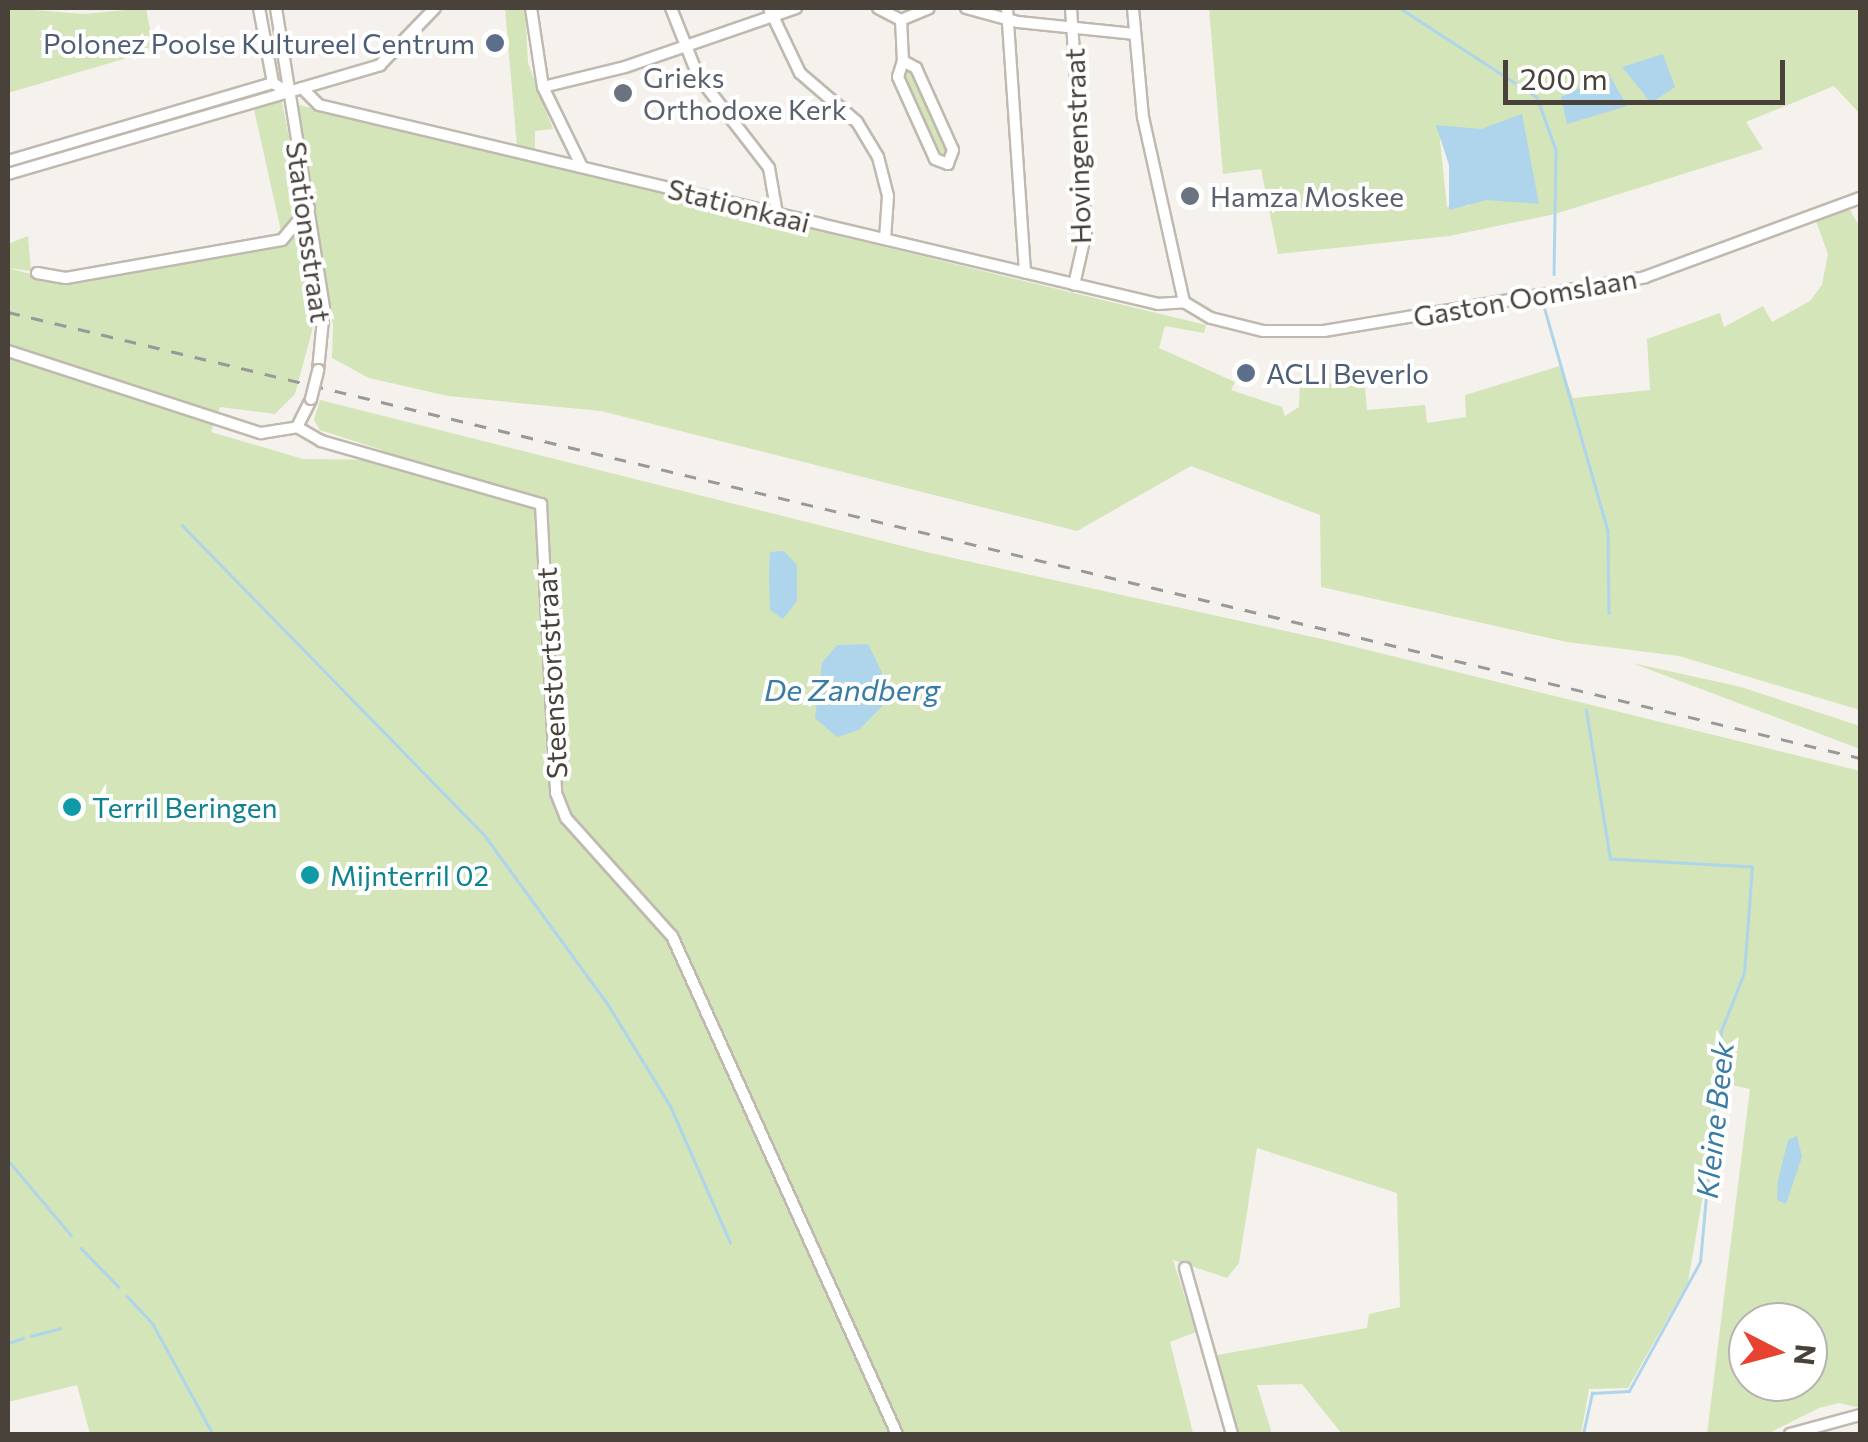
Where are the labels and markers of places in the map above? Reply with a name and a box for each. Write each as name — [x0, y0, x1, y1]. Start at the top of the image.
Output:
place label: Polonez Poolse Kultureel Centrum — [43, 26, 475, 60]
marker: Polonez Poolse Kultureel Centrum — [484, 32, 506, 54]
place label: Grieks Orthodoxe Kerk — [643, 60, 847, 126]
marker: Grieks Orthodoxe Kerk — [612, 82, 634, 104]
place label: Hamza Moskee — [1210, 179, 1404, 213]
marker: Hamza Moskee — [1179, 185, 1201, 207]
place label: ACLI Beverlo — [1266, 356, 1429, 390]
marker: ACLI Beverlo — [1235, 362, 1257, 384]
place label: Terril Beringen — [92, 790, 278, 824]
marker: Terril Beringen — [61, 796, 83, 818]
place label: Mijnterril 02 — [330, 858, 489, 892]
marker: Mijnterril 02 — [299, 864, 321, 886]

